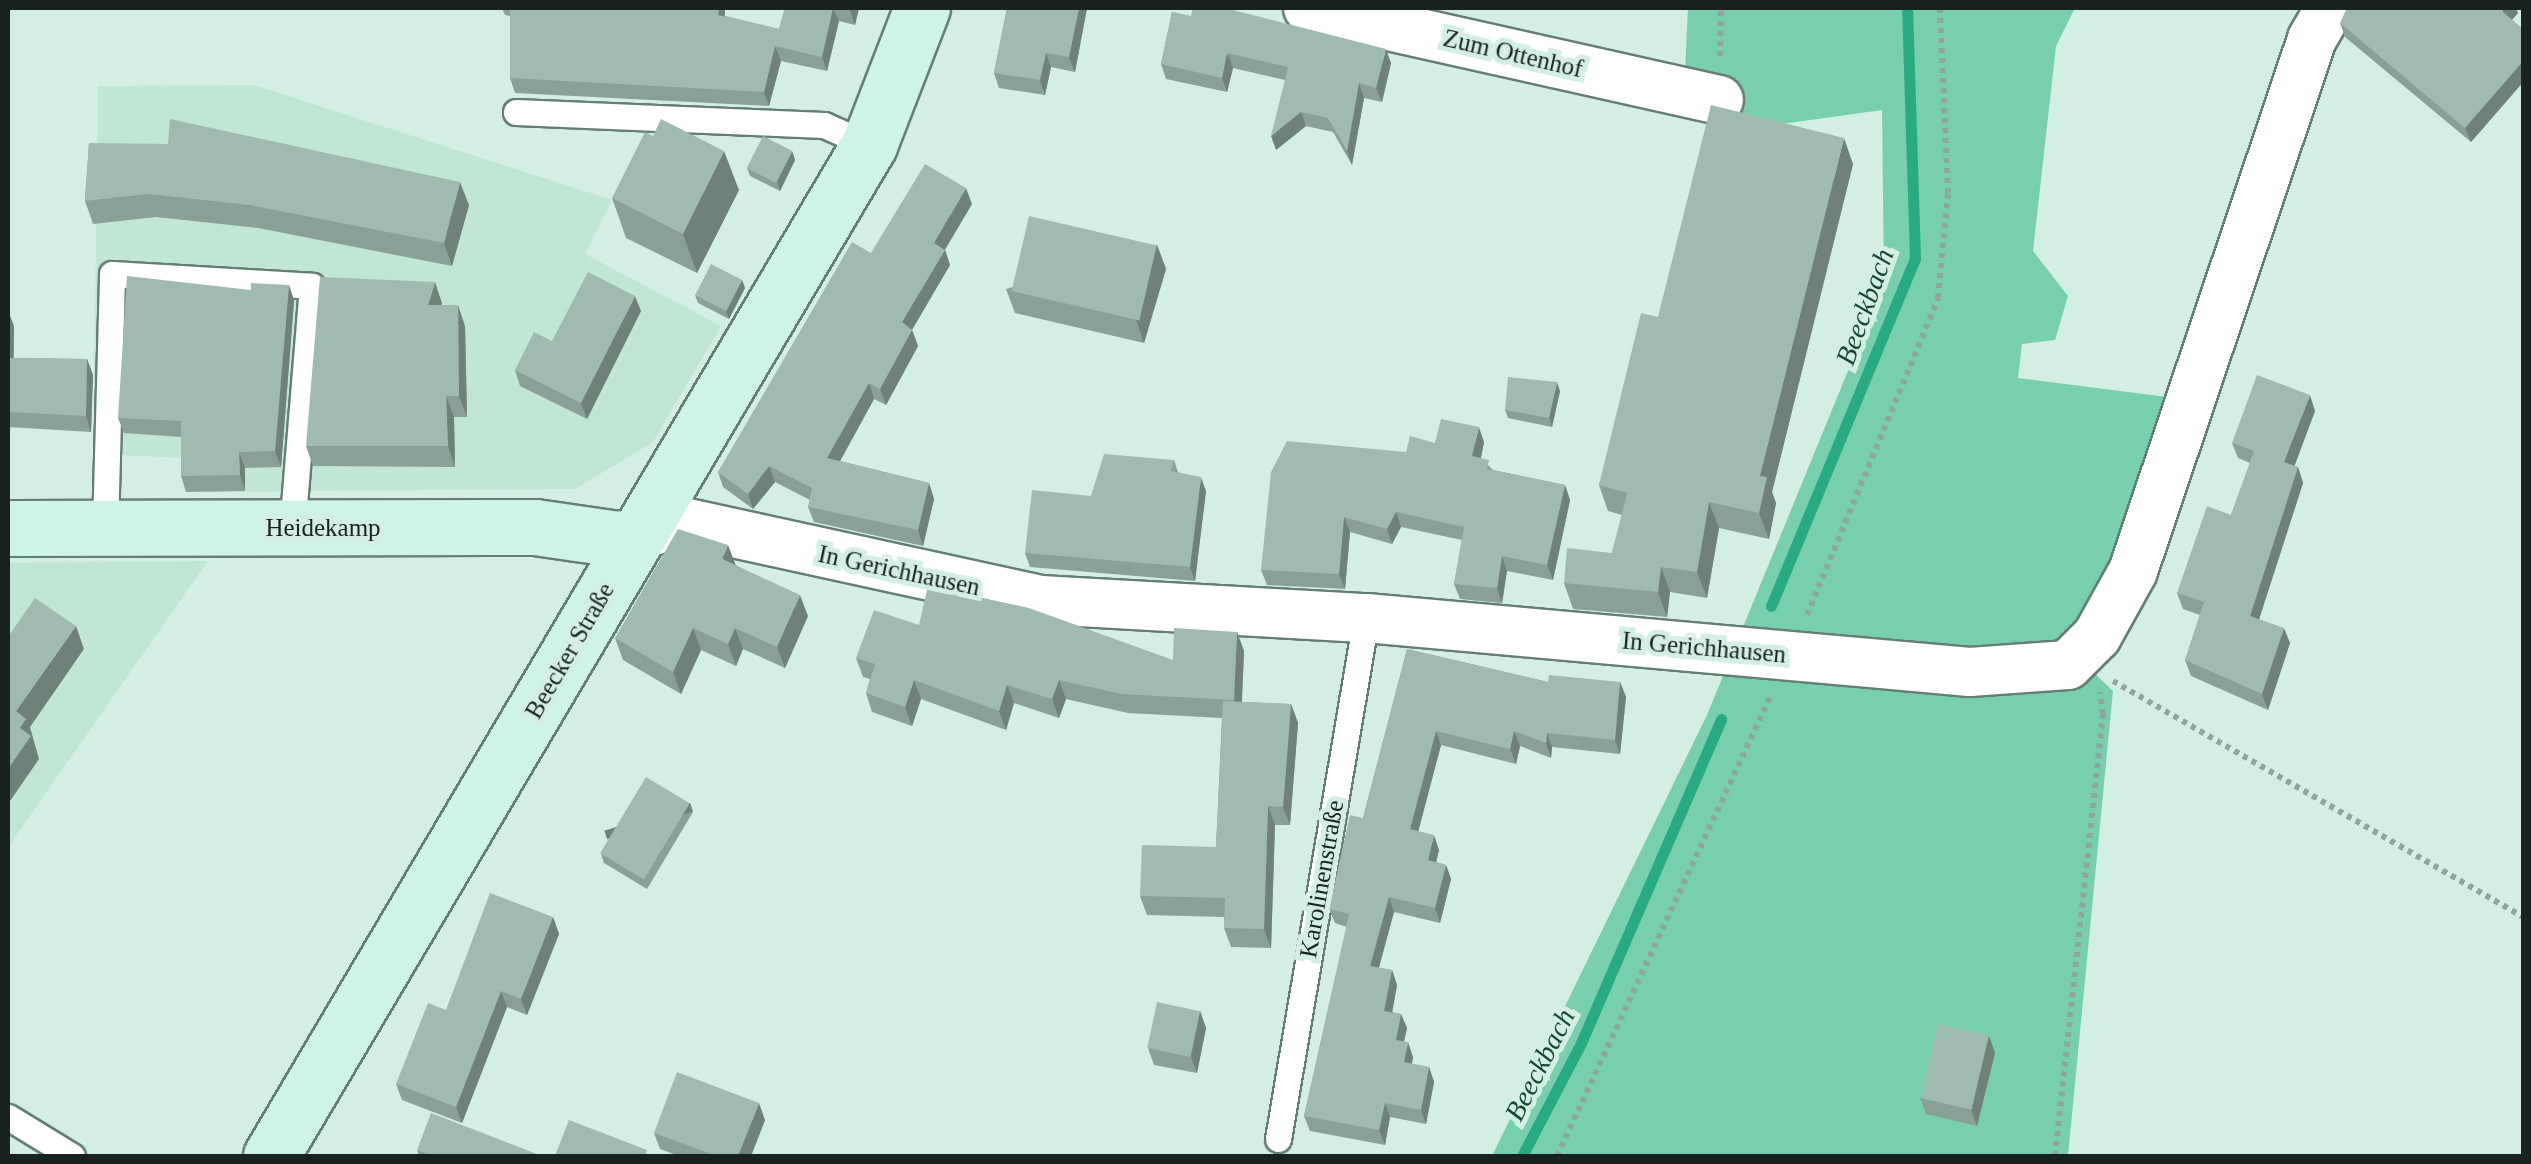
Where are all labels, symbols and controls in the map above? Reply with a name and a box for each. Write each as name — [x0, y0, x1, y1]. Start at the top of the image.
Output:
street label: Zum Ottenhof — [1440, 23, 1586, 85]
water label: Beeckbach — [1828, 244, 1902, 370]
street label: Heidekamp — [265, 513, 381, 543]
street label: In Gerichhausen — [815, 539, 983, 603]
street label: Beecker Straße — [519, 578, 621, 724]
street label: In Gerichhausen — [1621, 626, 1787, 670]
street label: Karolinenstraße — [1293, 798, 1351, 960]
water label: Beeckbach — [1498, 1003, 1582, 1127]

